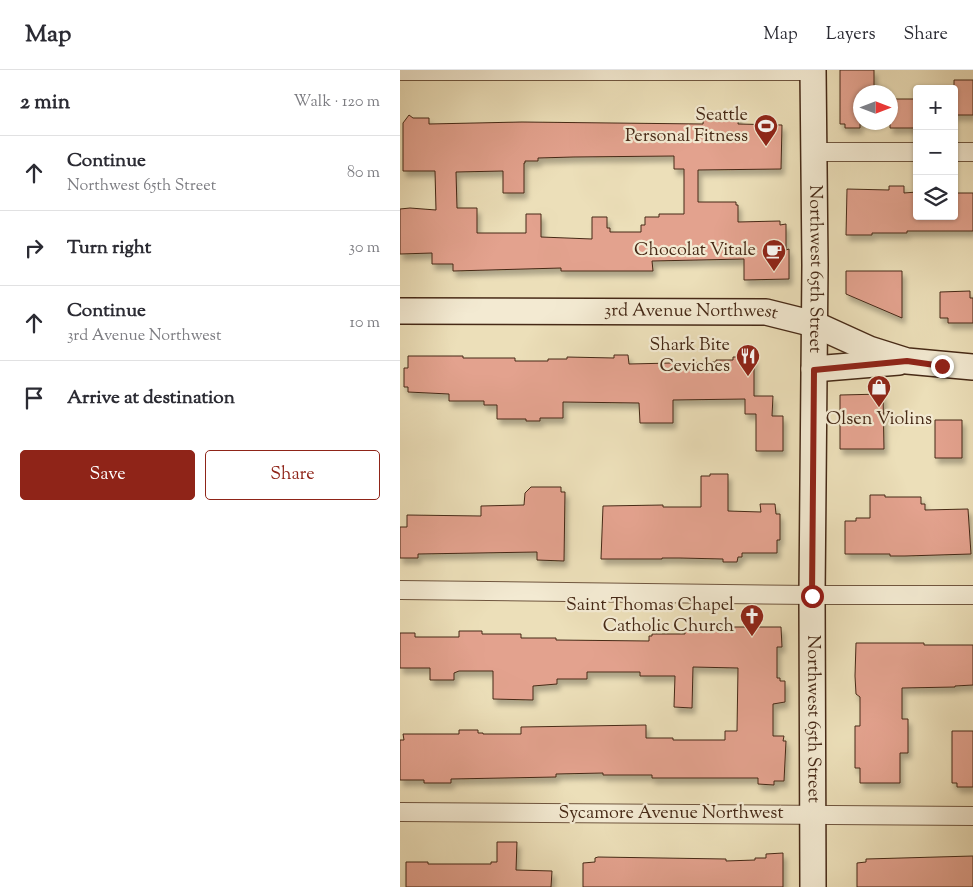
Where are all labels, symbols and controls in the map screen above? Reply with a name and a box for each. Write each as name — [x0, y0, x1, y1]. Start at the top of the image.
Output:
text: Map — [25, 18, 71, 52]
text: Map — [763, 22, 798, 48]
text: Layers — [826, 22, 876, 48]
text: Share — [904, 22, 948, 48]
north arrow — [853, 85, 898, 130]
map controls — [913, 85, 958, 220]
button: + — [913, 85, 958, 130]
text: 2 min — [20, 88, 70, 118]
text: Walk · 120 m — [294, 91, 380, 114]
place label: Seattle Personal Fitness — [625, 103, 748, 150]
sports icon: Seattle Personal Fitness — [753, 113, 779, 147]
button: − — [913, 130, 958, 175]
text: Continue — [67, 148, 146, 175]
icon: ahead — [20, 159, 48, 187]
text: 80 m — [347, 162, 380, 185]
text: Northwest 65th Street — [67, 175, 216, 198]
button: layers — [913, 175, 958, 220]
street label: Northwest 65th Street — [801, 185, 828, 353]
icon: right — [20, 234, 48, 262]
text: Turn right — [67, 235, 151, 262]
text: 30 m — [349, 237, 380, 260]
place label: Chocolat Vitale — [634, 238, 756, 264]
cafe icon: Chocolat Vitale — [761, 238, 787, 272]
text: Continue — [67, 298, 146, 325]
street label: 3rd Avenue Northwest — [604, 299, 781, 327]
icon: ahead — [20, 309, 48, 337]
text: 10 m — [350, 312, 380, 335]
text: 3rd Avenue Northwest — [67, 325, 221, 348]
place label: Shark Bite Ceviches — [649, 333, 730, 380]
restaurant icon: Shark Bite Ceviches — [735, 343, 761, 377]
route end — [931, 355, 954, 378]
shop icon: Olsen Violins — [866, 374, 892, 408]
icon: arrive — [20, 384, 48, 412]
text: Arrive at destination — [67, 385, 235, 412]
place label: Olsen Violins — [826, 407, 932, 433]
button: Save — [20, 450, 195, 500]
button: Share — [205, 450, 380, 500]
route start — [801, 585, 824, 608]
place label: Saint Thomas Chapel Catholic Church — [566, 593, 734, 640]
church icon: Saint Thomas Chapel Catholic Church — [739, 603, 765, 637]
street label: Northwest 65th Street — [799, 635, 826, 803]
street label: Sycamore Avenue Northwest — [558, 801, 784, 827]

